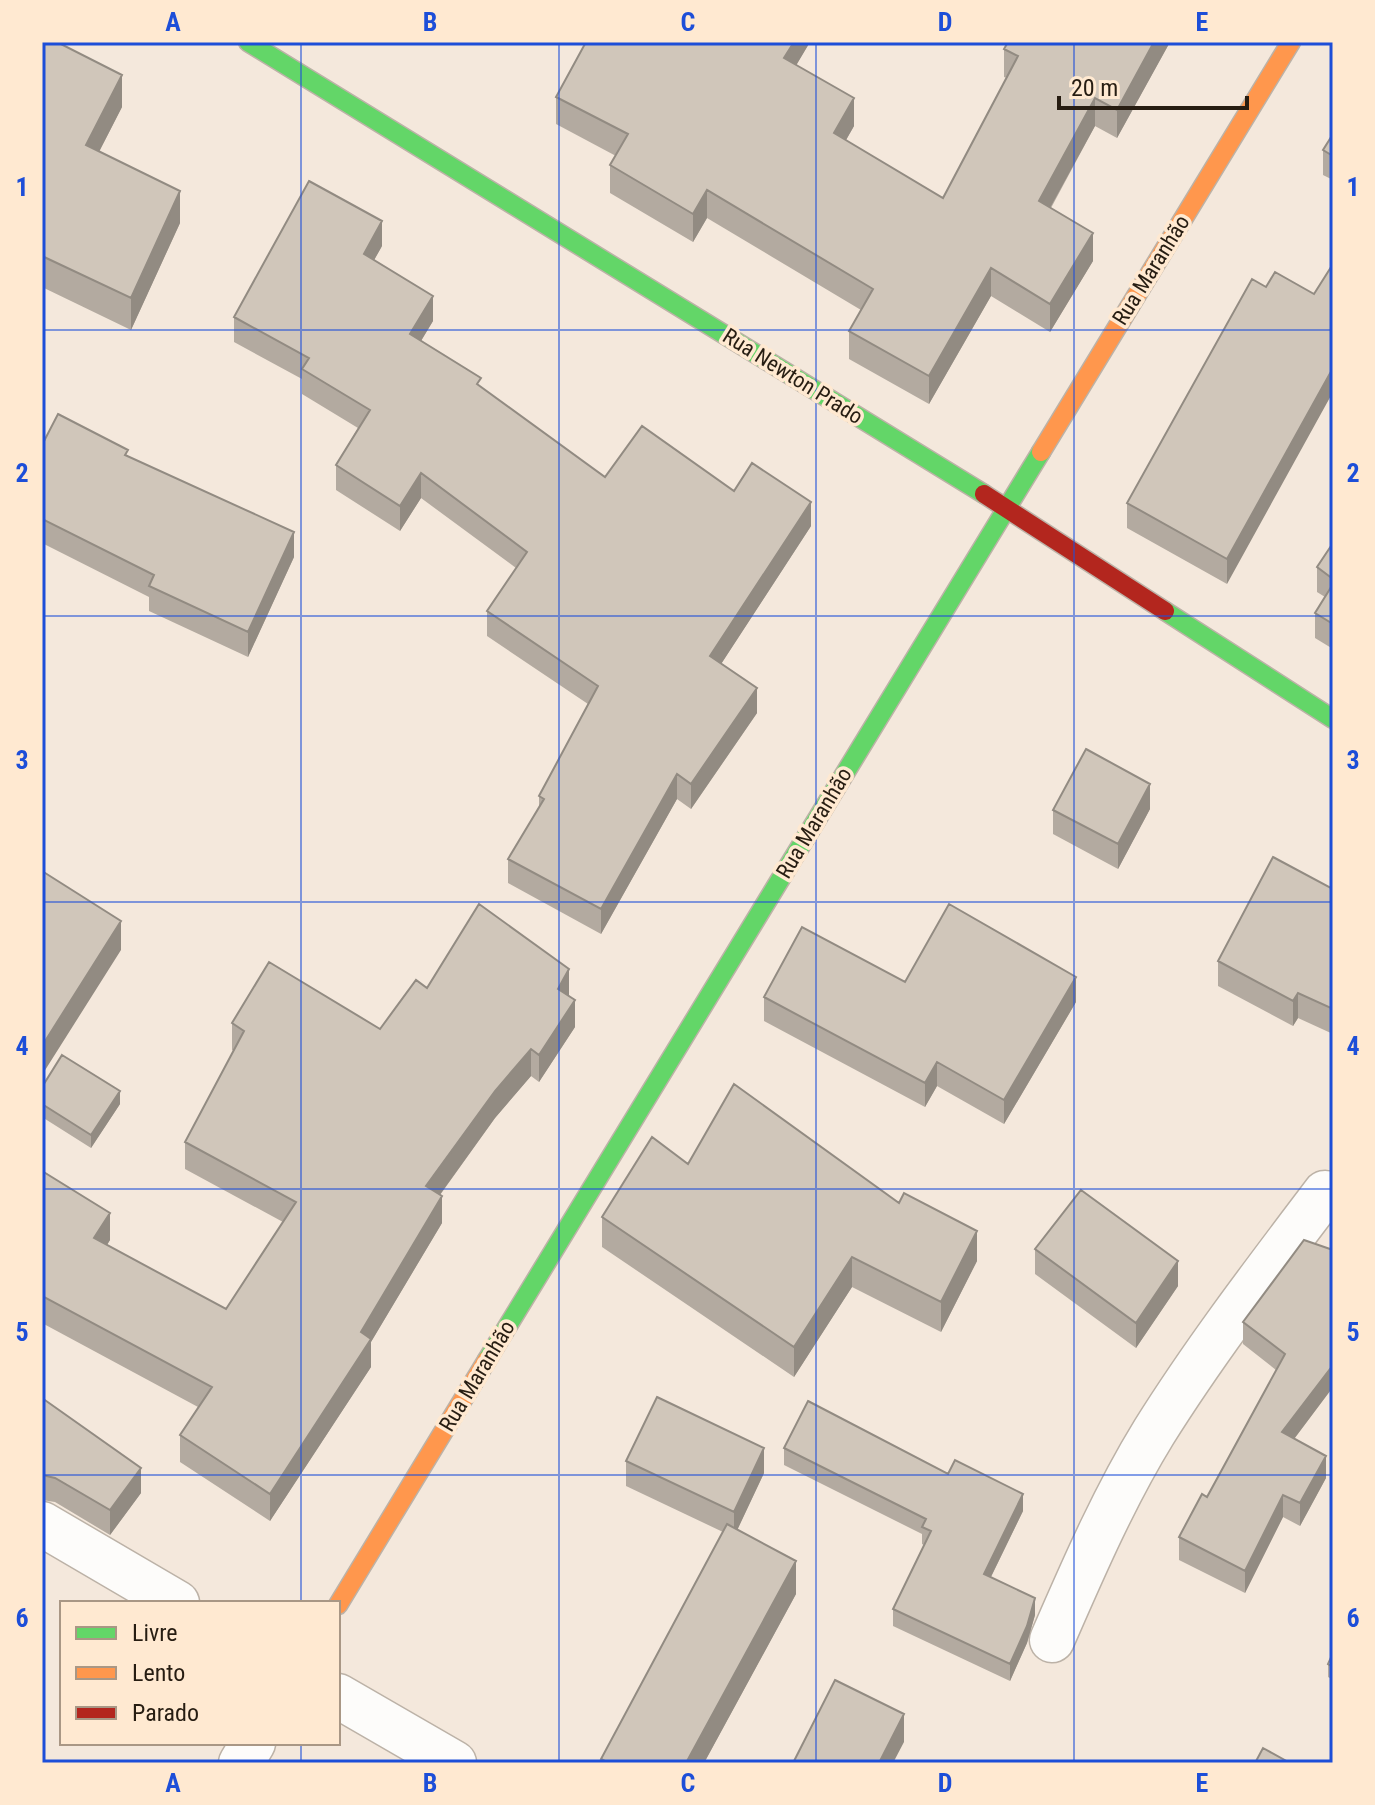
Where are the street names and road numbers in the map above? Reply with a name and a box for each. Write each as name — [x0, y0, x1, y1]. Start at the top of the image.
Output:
street label: Rua Maranhão — [1107, 210, 1195, 330]
street label: Rua Newton Prado — [718, 323, 868, 429]
street label: Rua Maranhão — [771, 763, 857, 883]
street label: Rua Maranhão — [434, 1316, 520, 1436]

